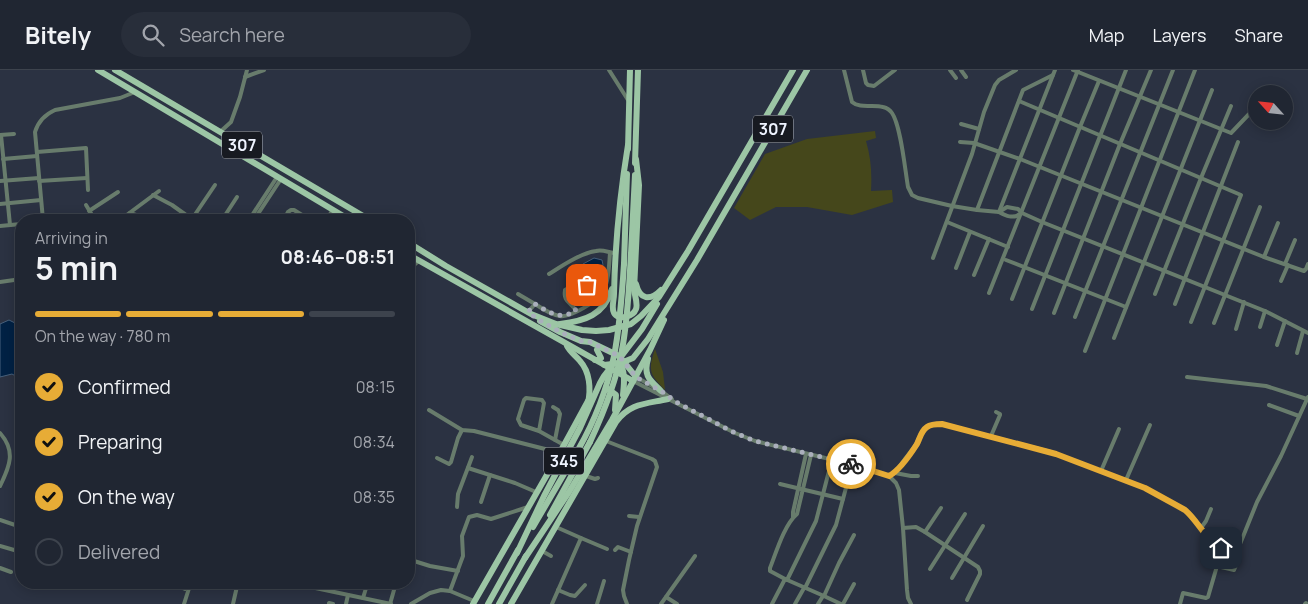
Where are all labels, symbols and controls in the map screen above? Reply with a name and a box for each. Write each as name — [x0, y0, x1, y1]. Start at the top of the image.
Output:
search box — [121, 12, 471, 57]
text: Bitely — [25, 18, 91, 51]
icon: search — [139, 21, 167, 49]
text: Search here — [179, 22, 285, 48]
text: Map — [1089, 23, 1124, 47]
text: Layers — [1152, 23, 1206, 47]
text: Share — [1234, 23, 1283, 47]
north arrow — [1248, 85, 1292, 130]
map controls — [1248, 85, 1293, 130]
road number: 307 — [753, 116, 793, 142]
road number: 307 — [222, 132, 262, 158]
text: Arriving in — [35, 227, 108, 249]
text: 08:46–08:51 — [281, 244, 395, 270]
text: 5 min — [35, 246, 118, 290]
pin — [566, 264, 608, 306]
icon: bag — [573, 271, 601, 299]
text: On the way · 780 m — [35, 325, 170, 347]
icon: check — [35, 373, 63, 401]
text: Confirmed — [78, 374, 171, 400]
text: 08:15 — [356, 376, 395, 398]
icon: check — [35, 428, 63, 456]
text: Preparing — [78, 429, 163, 455]
text: 08:34 — [353, 431, 395, 453]
courier — [826, 439, 876, 489]
road number: 345 — [544, 448, 584, 474]
icon: bike — [837, 450, 865, 478]
icon: check — [35, 483, 63, 511]
text: On the way — [78, 484, 175, 510]
text: 08:35 — [353, 486, 395, 508]
pin — [1200, 527, 1242, 569]
icon: home — [1207, 534, 1235, 562]
text: Delivered — [78, 539, 160, 565]

